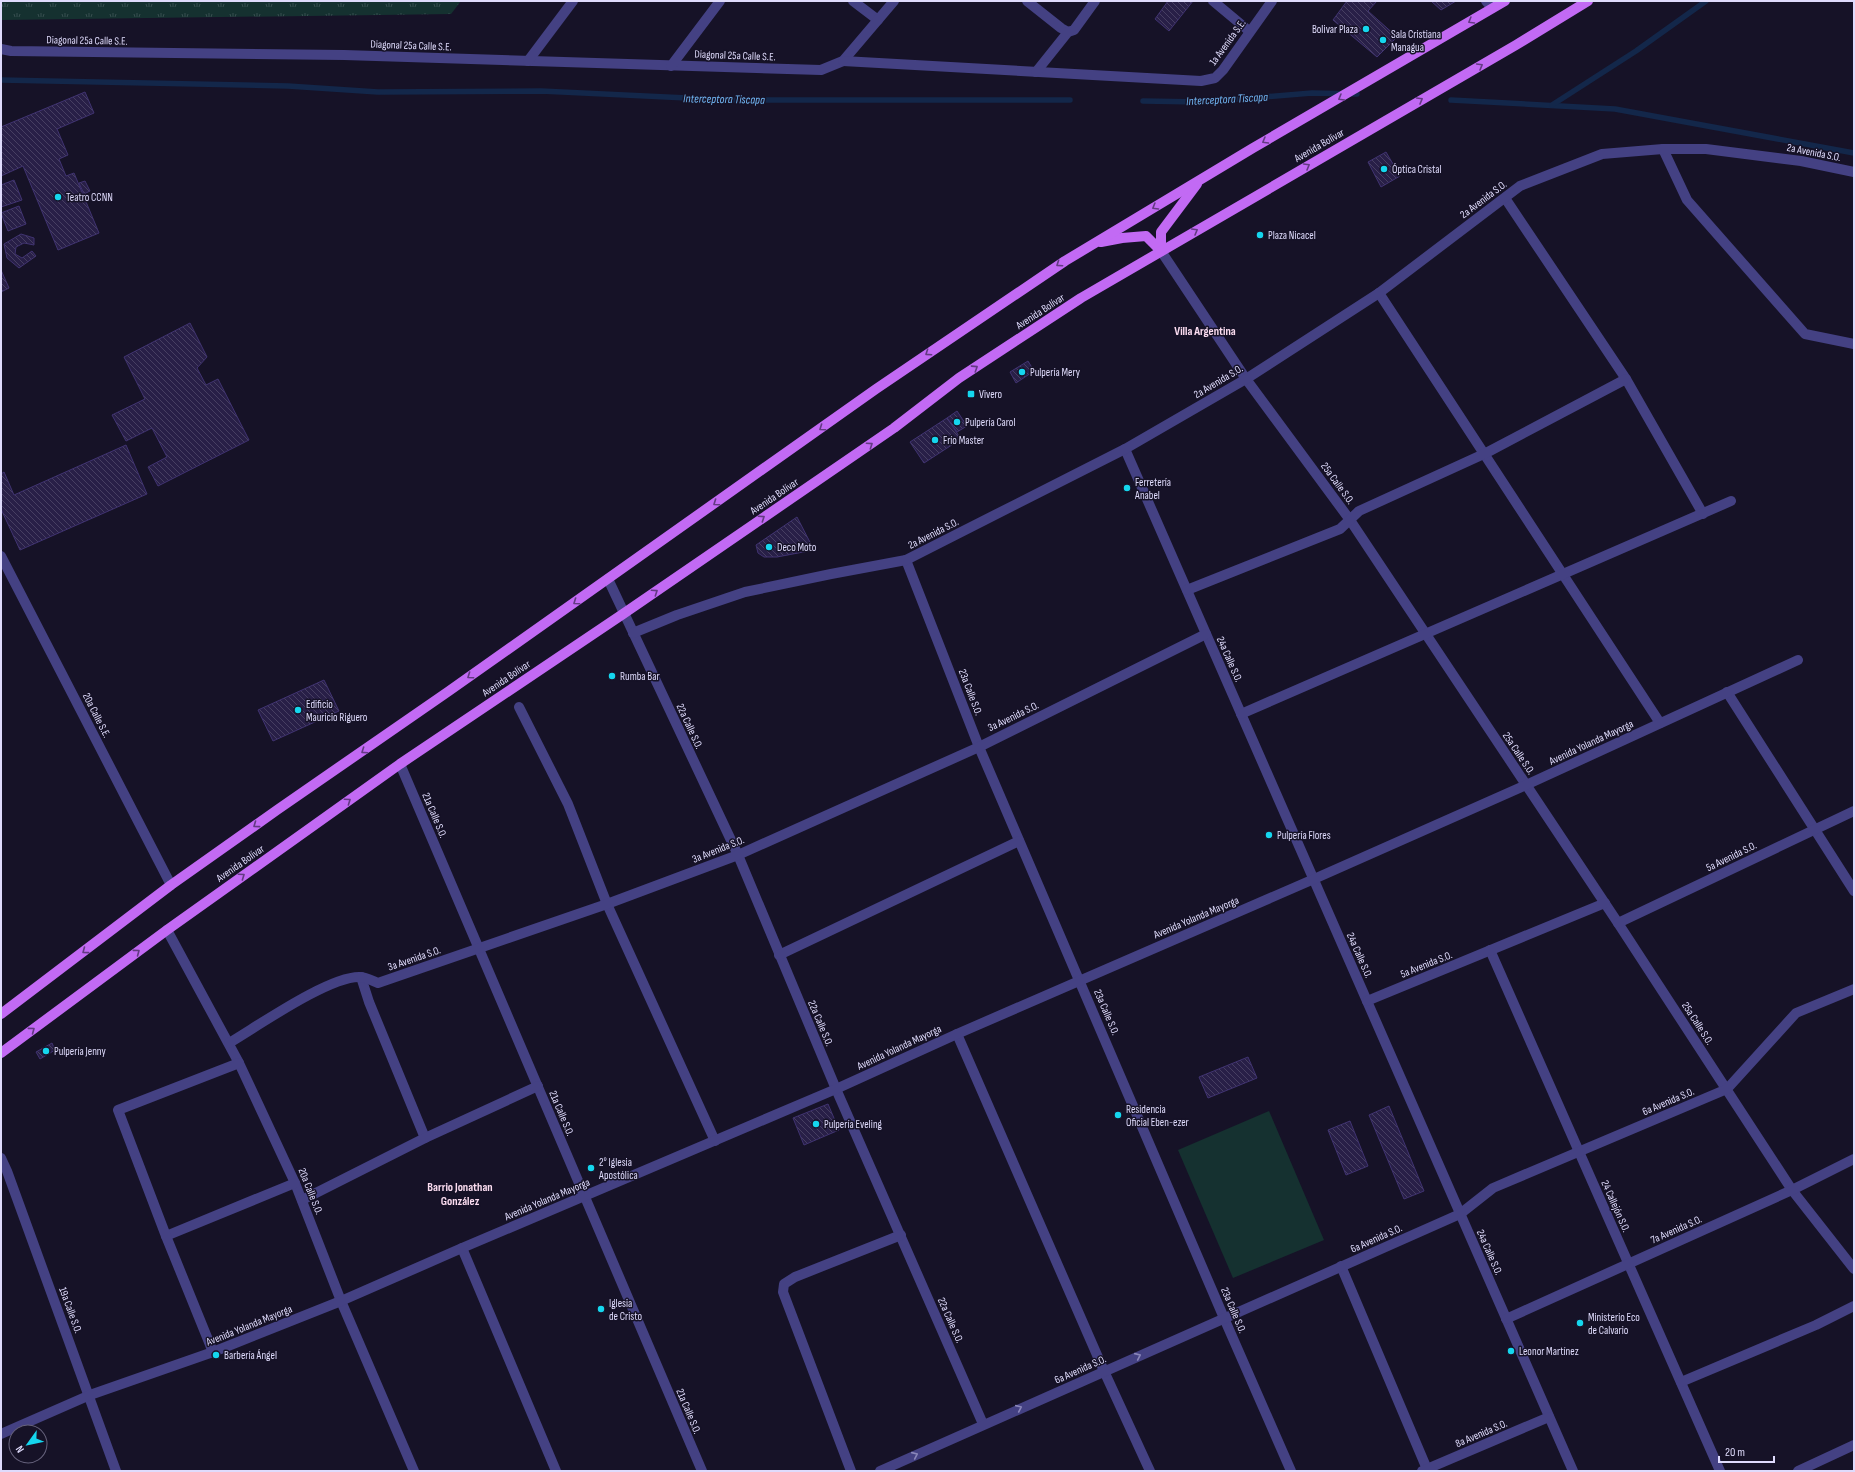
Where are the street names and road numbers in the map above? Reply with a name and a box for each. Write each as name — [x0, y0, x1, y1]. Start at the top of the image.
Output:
street label: 1a Avenida S.E. — [1206, 17, 1248, 68]
street label: Diagonal 25a Calle S.E. — [46, 33, 128, 48]
street label: Diagonal 25a Calle S.E. — [370, 38, 452, 53]
street label: Diagonal 25a Calle S.E. — [694, 48, 776, 63]
street label: Avenida Bolívar — [1291, 126, 1347, 165]
street label: 2a Avenida S.O. — [1786, 141, 1842, 164]
street label: 2a Avenida S.O. — [1458, 178, 1509, 221]
street label: Avenida Bolívar — [1013, 291, 1067, 333]
street label: 2a Avenida S.O. — [1191, 362, 1245, 401]
street label: 25a Calle S.O. — [1318, 460, 1357, 507]
street label: Avenida Bolívar — [747, 475, 801, 518]
street label: 2a Avenida S.O. — [906, 515, 961, 552]
street label: 24a Calle S.O. — [1214, 634, 1245, 684]
street label: Avenida Bolívar — [479, 657, 533, 700]
street label: 23a Calle S.O. — [956, 667, 985, 717]
street label: 20a Calle S.E. — [80, 691, 113, 740]
street label: 3a Avenida S.O. — [986, 699, 1041, 734]
street label: 22a Calle S.O. — [673, 701, 706, 751]
street label: Avenida Yolanda Mayorga — [1546, 717, 1635, 768]
street label: 25a Calle S.O. — [1500, 730, 1537, 777]
street label: 21a Calle S.O. — [419, 791, 450, 840]
street label: 3a Avenida S.O. — [690, 833, 746, 866]
street label: 5a Avenida S.O. — [1704, 839, 1759, 874]
street label: Avenida Bolívar — [213, 842, 267, 885]
street label: Avenida Yolanda Mayorga — [1151, 894, 1241, 942]
street label: 24a Calle S.O. — [1344, 930, 1375, 980]
street label: 3a Avenida S.O. — [386, 943, 442, 974]
street label: 5a Avenida S.O. — [1398, 948, 1454, 981]
street label: 23a Calle S.O. — [1091, 987, 1122, 1037]
street label: 22a Calle S.O. — [805, 998, 836, 1048]
street label: 25a Calle S.O. — [1679, 999, 1716, 1047]
street label: Avenida Yolanda Mayorga — [854, 1022, 943, 1073]
street label: 6a Avenida S.O. — [1640, 1085, 1696, 1118]
street label: 21a Calle S.O. — [546, 1089, 577, 1138]
street label: 20a Calle S.O. — [295, 1166, 326, 1216]
street label: Avenida Yolanda Mayorga — [502, 1176, 592, 1224]
street label: 24 Callejón S.O. — [1598, 1178, 1633, 1234]
street label: 7a Avenida S.O. — [1649, 1212, 1704, 1246]
street label: 6a Avenida S.O. — [1348, 1221, 1404, 1256]
street label: 24a Calle S.O. — [1474, 1227, 1505, 1277]
street label: 19a Calle S.O. — [56, 1285, 85, 1335]
street label: 23a Calle S.O. — [1218, 1285, 1249, 1335]
street label: 22a Calle S.O. — [935, 1295, 966, 1345]
street label: Avenida Yolanda Mayorga — [203, 1302, 294, 1349]
street label: 6a Avenida S.O. — [1052, 1352, 1108, 1387]
street label: 21a Calle S.O. — [673, 1387, 704, 1436]
street label: 8a Avenida S.O. — [1453, 1417, 1509, 1450]

